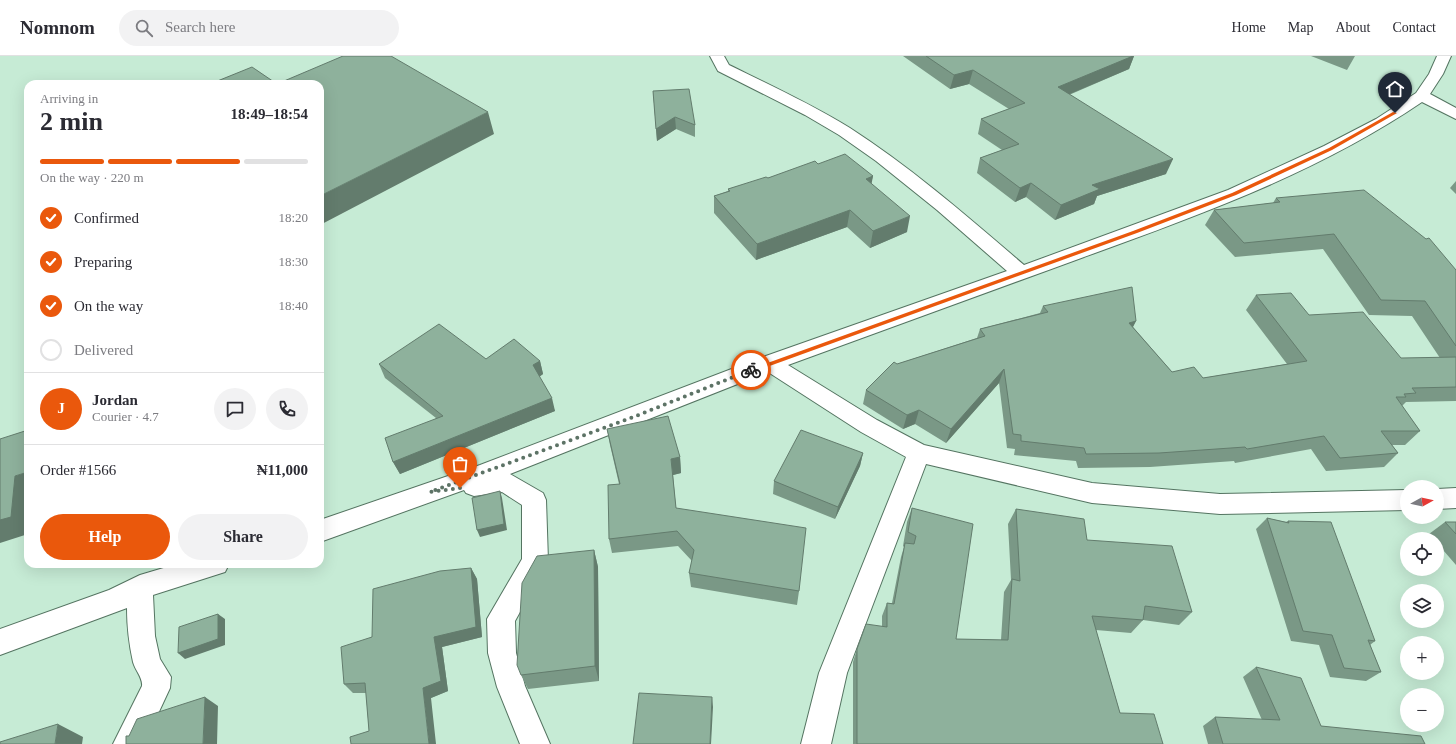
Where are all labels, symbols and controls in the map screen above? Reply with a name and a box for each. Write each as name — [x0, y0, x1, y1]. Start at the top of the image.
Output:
search box — [119, 10, 399, 46]
text: Nomnom — [20, 17, 95, 38]
icon: search — [133, 17, 155, 39]
text: Search here — [165, 19, 235, 35]
text: Home — [1232, 20, 1266, 35]
text: Map — [1288, 20, 1313, 35]
text: About — [1335, 20, 1370, 35]
text: Contact — [1392, 20, 1436, 35]
pin — [1378, 72, 1412, 113]
icon: home — [1384, 78, 1406, 100]
text: Arriving in — [40, 91, 98, 106]
text: 18:49–18:54 — [231, 106, 308, 122]
text: 2 min — [40, 107, 103, 136]
text: On the way · 220 m — [40, 170, 144, 185]
icon: check — [40, 207, 62, 229]
text: Confirmed — [74, 210, 139, 226]
text: 18:20 — [278, 210, 308, 225]
icon: check — [40, 251, 62, 273]
text: Preparing — [74, 254, 132, 270]
text: 18:30 — [278, 254, 308, 269]
icon: check — [40, 295, 62, 317]
text: On the way — [74, 298, 143, 314]
text: 18:40 — [278, 298, 308, 313]
text: Delivered — [74, 342, 133, 358]
courier — [731, 350, 771, 390]
icon: bike — [740, 359, 762, 381]
button: chat — [214, 388, 256, 430]
button: phone — [266, 388, 308, 430]
text: Jordan — [92, 392, 138, 408]
text: J — [57, 400, 65, 416]
text: Courier · 4.7 — [92, 409, 159, 424]
pin — [443, 447, 477, 488]
icon: bag — [449, 453, 471, 475]
text: Order #1566 — [40, 462, 116, 478]
text: ₦11,000 — [257, 462, 308, 478]
north arrow — [1400, 480, 1444, 524]
map controls — [1400, 480, 1444, 732]
button: Help — [40, 514, 170, 560]
button: Share — [178, 514, 308, 560]
button: locate — [1400, 532, 1444, 576]
button: layers — [1400, 584, 1444, 628]
button: + — [1400, 636, 1444, 680]
button: − — [1400, 688, 1444, 732]

